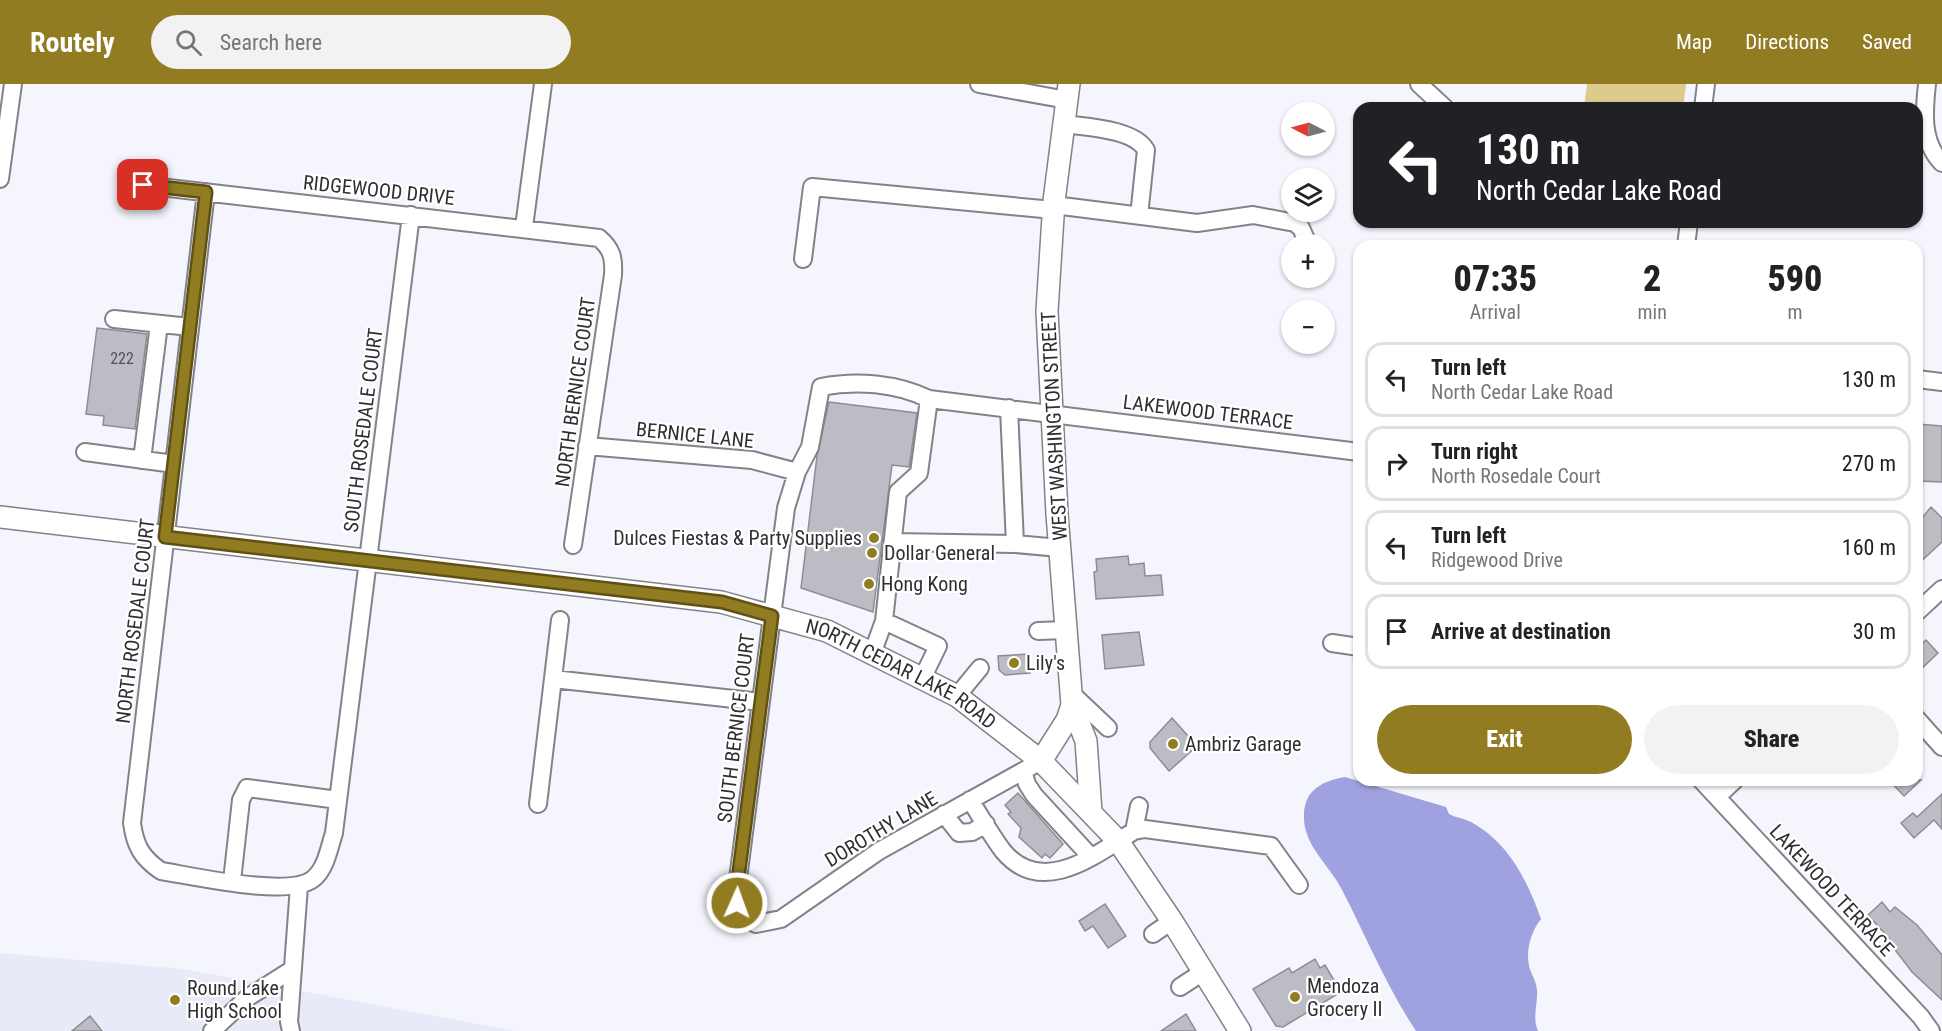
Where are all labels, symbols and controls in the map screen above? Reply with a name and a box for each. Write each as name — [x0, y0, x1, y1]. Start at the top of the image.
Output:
search box — [151, 15, 571, 69]
text: Routely — [30, 26, 115, 59]
icon: search — [172, 26, 205, 59]
text: Search here — [220, 30, 322, 55]
text: Map — [1676, 30, 1712, 54]
text: Directions — [1745, 30, 1829, 54]
text: Saved — [1862, 30, 1912, 54]
north arrow — [1281, 102, 1335, 156]
map controls — [1281, 102, 1335, 354]
text: 130 m — [1476, 125, 1581, 174]
icon: left — [1377, 126, 1455, 204]
pin — [117, 159, 168, 210]
icon: arrive — [126, 168, 159, 201]
button: layers — [1281, 168, 1335, 222]
street label: RIDGEWOOD DRIVE — [302, 170, 456, 210]
text: North Cedar Lake Road — [1476, 175, 1722, 207]
button: + — [1281, 234, 1335, 288]
text: 07:35 — [1454, 258, 1537, 300]
text: 2 — [1643, 258, 1661, 300]
text: 590 — [1767, 258, 1822, 300]
street label: NORTH BERNICE COURT — [550, 296, 600, 488]
button: − — [1281, 300, 1335, 354]
text: Arrival — [1470, 300, 1521, 324]
text: min — [1638, 300, 1667, 324]
text: m — [1787, 300, 1802, 324]
street label: WEST WASHINGTON STREET — [1036, 311, 1072, 541]
street label: SOUTH ROSEDALE COURT — [339, 326, 387, 534]
house number: 222 — [110, 349, 134, 368]
text: Turn left — [1431, 355, 1506, 380]
icon: left — [1380, 363, 1413, 396]
text: 130 m — [1842, 367, 1896, 392]
text: North Cedar Lake Road — [1431, 380, 1613, 404]
street label: LAKEWOOD TERRACE — [1122, 390, 1295, 434]
street label: BERNICE LANE — [635, 417, 755, 453]
text: Turn right — [1431, 439, 1518, 464]
icon: right — [1380, 447, 1413, 480]
text: 270 m — [1842, 451, 1896, 476]
text: North Rosedale Court — [1431, 464, 1601, 488]
street label: NORTH ROSEDALE COURT — [111, 517, 159, 725]
text: Turn left — [1431, 523, 1506, 548]
place label: Dulces Fiestas & Party Supplies — [613, 526, 862, 550]
marker: Dulces Fiestas & Party Supplies — [867, 531, 881, 545]
icon: left — [1380, 531, 1413, 564]
text: 160 m — [1842, 535, 1896, 560]
place label: Dollar General — [884, 541, 995, 565]
marker: Dollar General — [865, 546, 879, 560]
text: Ridgewood Drive — [1431, 548, 1563, 572]
place label: Hong Kong — [881, 572, 968, 596]
marker: Hong Kong — [862, 577, 876, 591]
street label: NORTH CEDAR LAKE ROAD — [803, 614, 1001, 734]
icon: arrive — [1380, 615, 1413, 648]
text: Arrive at destination — [1431, 619, 1611, 644]
text: 30 m — [1853, 619, 1896, 644]
street label: SOUTH BERNICE COURT — [712, 632, 760, 824]
place label: Lily's — [1026, 651, 1065, 675]
marker: Lily's — [1007, 656, 1021, 670]
button: Exit — [1377, 705, 1632, 774]
button: Share — [1644, 705, 1899, 774]
place label: Ambriz Garage — [1185, 732, 1301, 756]
marker: Ambriz Garage — [1166, 737, 1180, 751]
street label: DOROTHY LANE — [820, 786, 942, 872]
street label: LAKEWOOD TERRACE — [1765, 819, 1899, 961]
position arrow — [705, 871, 769, 935]
place label: Mendoza Grocery II — [1307, 974, 1383, 1021]
place label: Round Lake High School — [187, 976, 282, 1023]
marker: Mendoza Grocery II — [1288, 990, 1302, 1004]
marker: Round Lake High School — [168, 993, 182, 1007]

